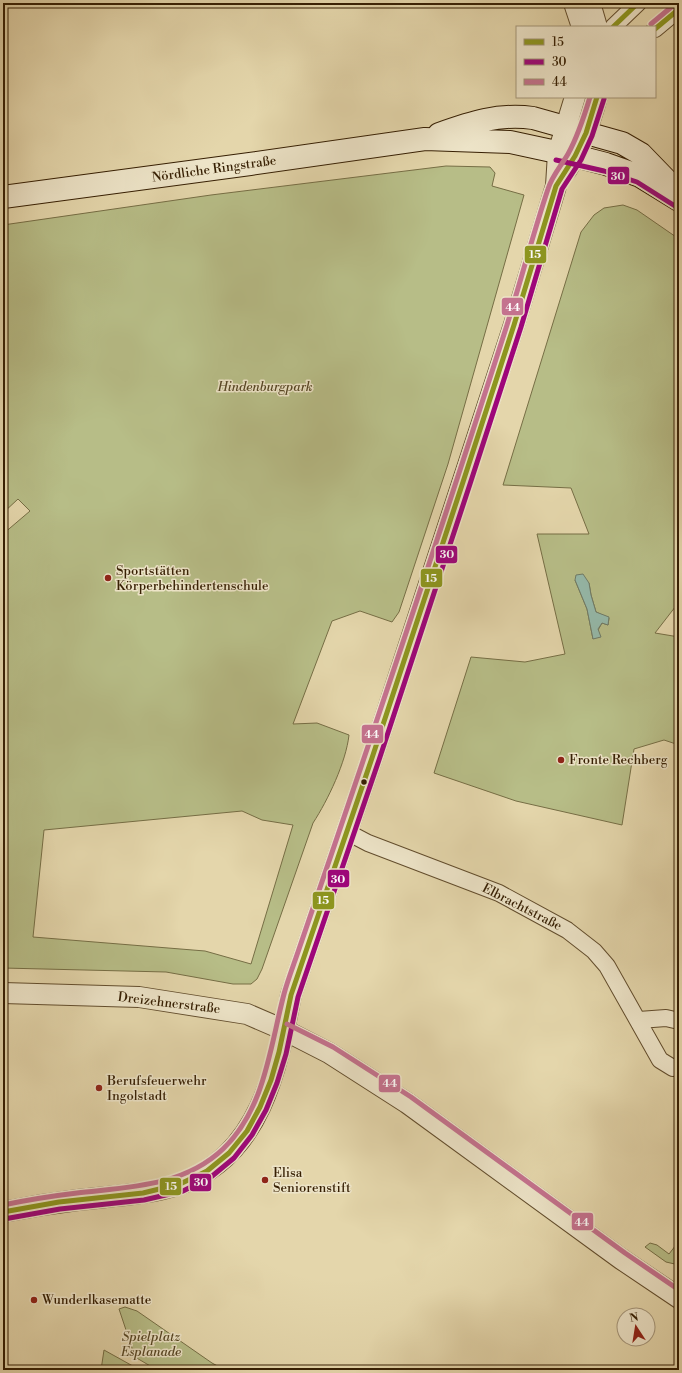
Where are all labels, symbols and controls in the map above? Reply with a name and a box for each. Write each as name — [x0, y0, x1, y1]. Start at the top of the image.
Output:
legend — [516, 26, 656, 98]
text: 15 — [552, 35, 564, 50]
text: 30 — [552, 55, 567, 70]
text: 44 — [552, 75, 567, 90]
street label: Nördliche Ringstraße — [151, 152, 278, 186]
line badge: 30 — [607, 166, 630, 185]
text: 30 — [611, 170, 625, 184]
line badge: 15 — [524, 245, 547, 264]
text: 15 — [529, 248, 541, 262]
line badge: 44 — [501, 297, 524, 316]
text: 44 — [506, 301, 520, 315]
park label: Hindenburgpark — [217, 379, 313, 395]
line badge: 30 — [435, 545, 458, 564]
text: 30 — [440, 548, 454, 562]
place label: Sportstätten Körperbehindertenschule — [116, 563, 269, 594]
line badge: 15 — [420, 568, 443, 588]
text: 15 — [425, 572, 437, 586]
marker: Sportstätten Körperbehindertenschule — [103, 573, 113, 583]
line badge: 44 — [361, 724, 384, 744]
text: 44 — [365, 728, 379, 742]
place label: Fronte Rechberg — [569, 752, 668, 768]
marker: Fronte Rechberg — [556, 755, 566, 765]
unlabelled marker — [359, 777, 369, 787]
line badge: 30 — [327, 869, 350, 888]
text: 30 — [331, 873, 345, 887]
street label: Elbrachtstraße — [479, 880, 565, 934]
line badge: 15 — [312, 891, 335, 910]
text: 15 — [317, 894, 329, 908]
street label: Dreizehnerstraße — [117, 989, 222, 1017]
place label: Berufsfeuerwehr Ingolstadt — [106, 1073, 207, 1104]
line badge: 44 — [378, 1074, 401, 1093]
text: 44 — [383, 1077, 397, 1091]
marker: Berufsfeuerwehr Ingolstadt — [94, 1083, 104, 1093]
place label: Elisa Seniorenstift — [273, 1165, 351, 1196]
line badge: 30 — [189, 1173, 212, 1192]
marker: Elisa Seniorenstift — [260, 1175, 270, 1185]
text: 30 — [194, 1176, 208, 1190]
line badge: 15 — [159, 1177, 182, 1196]
text: 15 — [165, 1180, 177, 1194]
line badge: 44 — [571, 1212, 594, 1231]
text: 44 — [575, 1216, 589, 1230]
place label: Wunderlkasematte — [41, 1292, 152, 1308]
marker: Wunderlkasematte — [29, 1295, 39, 1305]
north arrow — [616, 1307, 656, 1347]
text: N — [628, 1310, 640, 1326]
park label: Spielplatz Esplanade — [120, 1329, 181, 1360]

